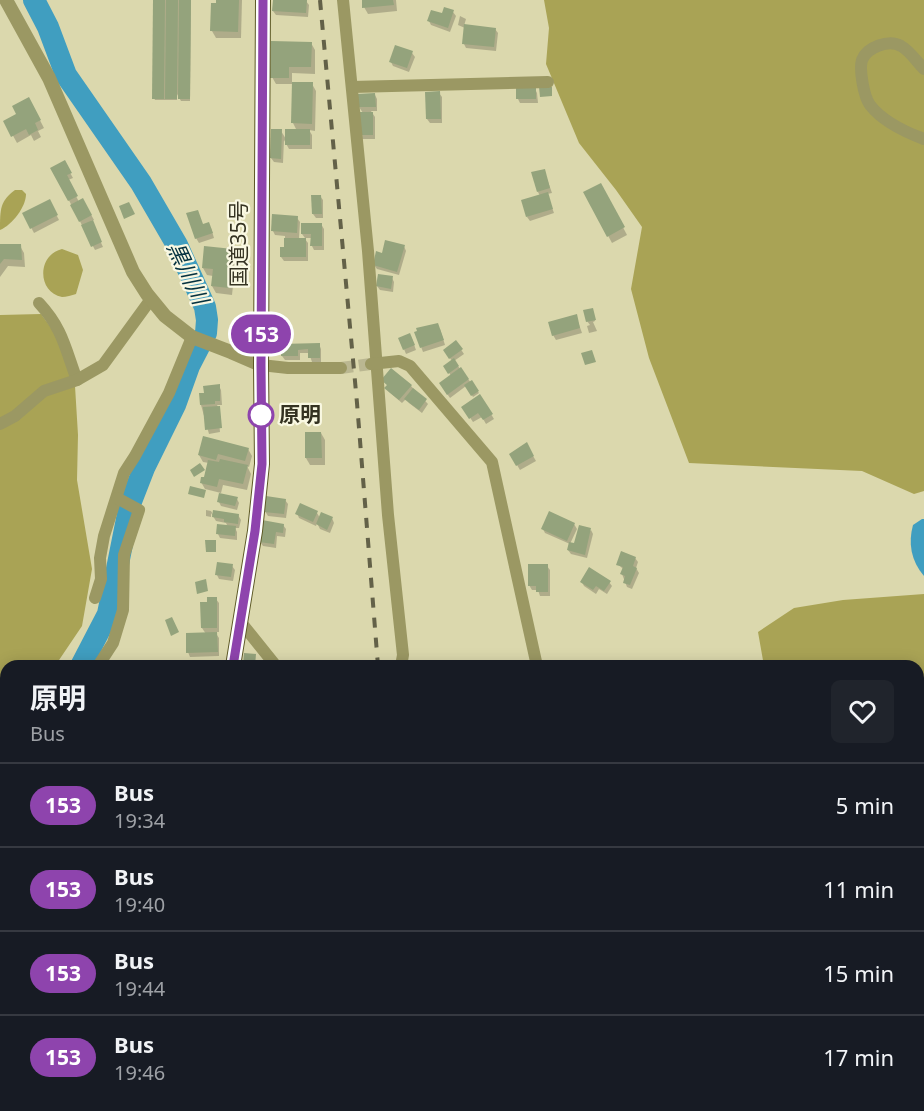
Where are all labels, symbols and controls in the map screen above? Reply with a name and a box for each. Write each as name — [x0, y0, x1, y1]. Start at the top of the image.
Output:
street label: 国道35号 — [224, 200, 252, 288]
water label: 黒川川 — [161, 236, 217, 311]
line badge: 153 — [226, 314, 296, 354]
text: 153 — [243, 320, 279, 348]
place label: 原明 — [279, 400, 321, 428]
marker: 原明 — [248, 402, 274, 428]
text: 原明 — [30, 678, 86, 716]
button: heart — [831, 680, 894, 743]
text: Bus — [30, 720, 65, 747]
text: Bus — [114, 777, 154, 807]
text: 5 min — [836, 790, 894, 820]
text: 153 — [45, 791, 81, 819]
text: 19:34 — [114, 807, 165, 834]
text: Bus — [114, 861, 154, 891]
text: 11 min — [823, 874, 894, 904]
text: 153 — [45, 875, 81, 903]
text: 19:40 — [114, 891, 165, 918]
text: Bus — [114, 945, 154, 975]
text: 15 min — [823, 958, 894, 988]
text: 153 — [45, 959, 81, 987]
text: 19:44 — [114, 975, 165, 1002]
text: Bus — [114, 1029, 154, 1059]
text: 17 min — [823, 1042, 894, 1072]
text: 153 — [45, 1043, 81, 1071]
text: 19:46 — [114, 1059, 165, 1086]

